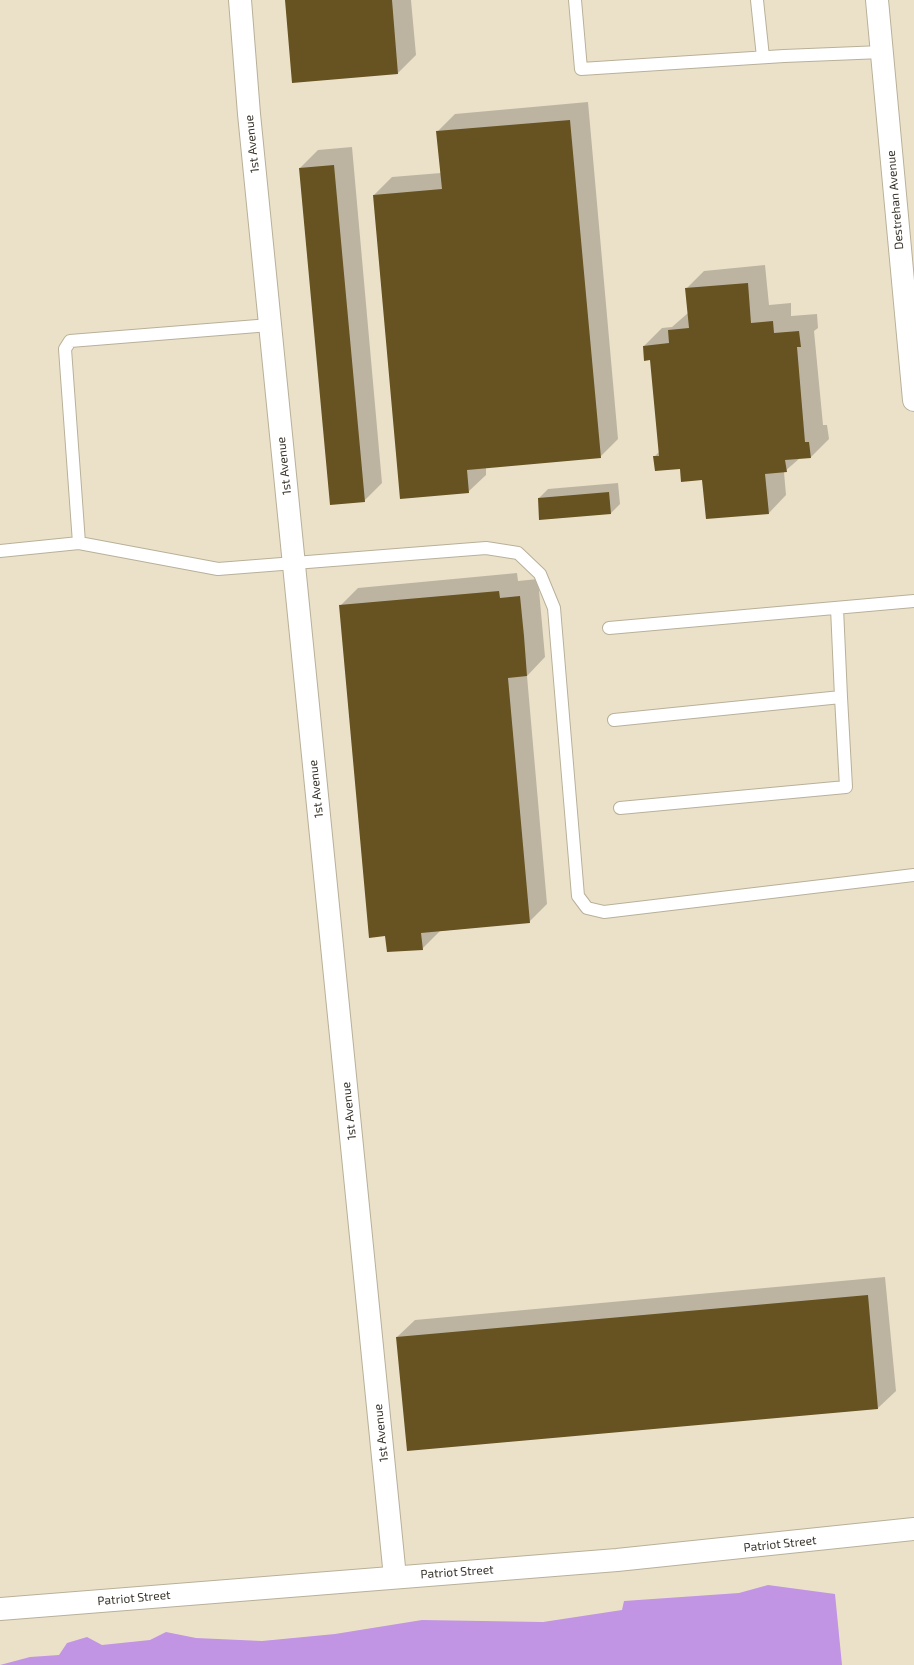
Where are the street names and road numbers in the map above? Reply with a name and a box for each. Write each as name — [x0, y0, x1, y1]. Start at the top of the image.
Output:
street label: 1st Avenue — [242, 114, 262, 174]
street label: Destrehan Avenue — [883, 150, 907, 250]
street label: 1st Avenue — [274, 436, 294, 496]
street label: 1st Avenue — [306, 759, 326, 819]
street label: 1st Avenue — [339, 1081, 359, 1141]
street label: 1st Avenue — [371, 1403, 391, 1463]
street label: Patriot Street — [743, 1533, 817, 1555]
street label: Patriot Street — [420, 1562, 494, 1582]
street label: Patriot Street — [97, 1588, 171, 1608]

